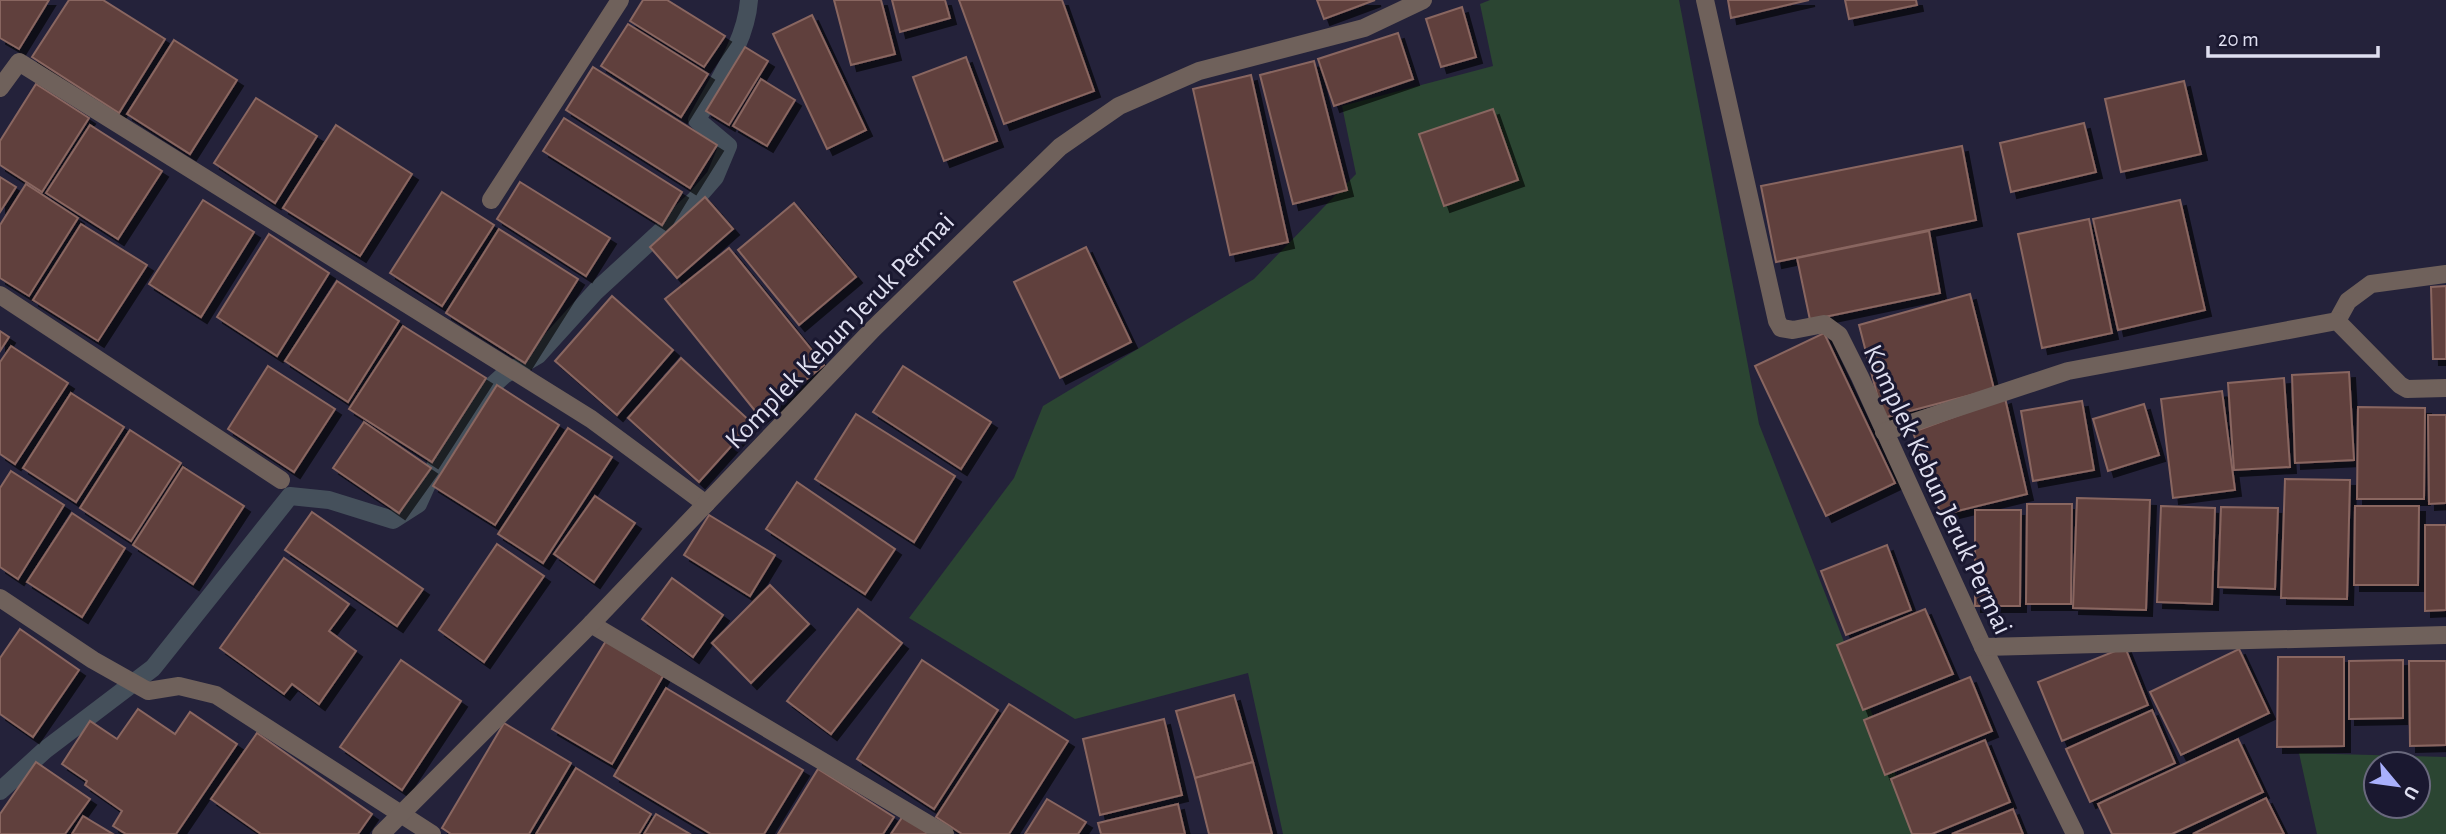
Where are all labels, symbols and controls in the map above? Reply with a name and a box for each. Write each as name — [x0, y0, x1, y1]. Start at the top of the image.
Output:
scale bar — [2208, 14, 2378, 58]
text: 20 m — [2218, 29, 2259, 50]
street label: Komplek Kebun Jeruk Permai — [721, 208, 960, 455]
street label: Komplek Kebun Jeruk Permai — [1858, 341, 2017, 639]
north arrow — [2362, 750, 2432, 820]
text: U — [2399, 783, 2422, 802]

